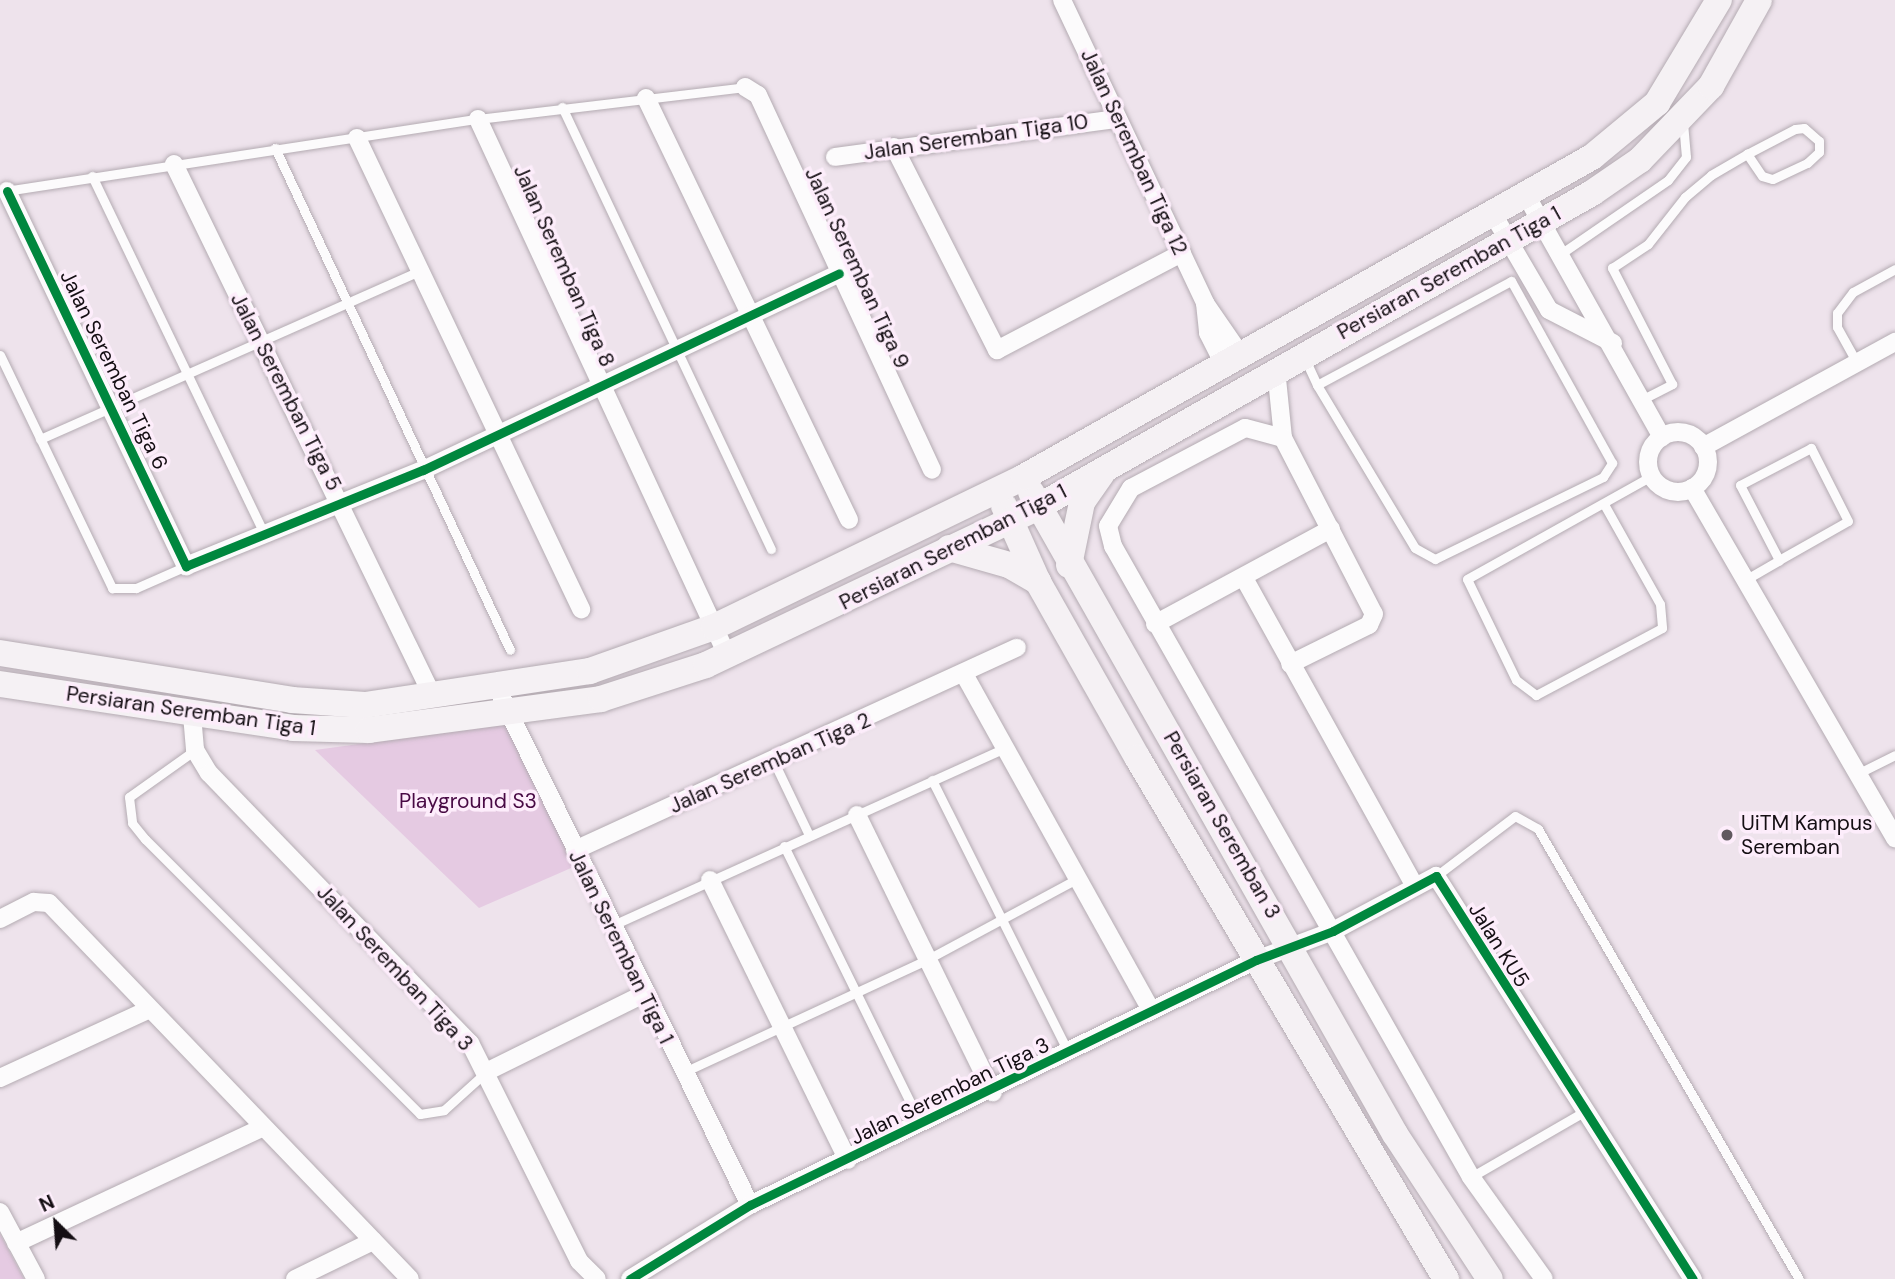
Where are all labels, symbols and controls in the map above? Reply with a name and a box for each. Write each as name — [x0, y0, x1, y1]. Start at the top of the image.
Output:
street label: Jalan Seremban Tiga 12 — [1075, 45, 1193, 259]
street label: Jalan Seremban Tiga 10 — [862, 109, 1090, 165]
street label: Jalan Seremban Tiga 8 — [508, 161, 620, 371]
street label: Jalan Seremban Tiga 9 — [799, 164, 915, 372]
street label: Persiaran Seremban Tiga 1 — [1333, 201, 1565, 345]
street label: Jalan Seremban Tiga 6 — [55, 266, 173, 474]
street label: Jalan Seremban Tiga 5 — [225, 289, 347, 495]
street label: Persiaran Seremban Tiga 1 — [835, 479, 1071, 615]
street label: Persiaran Seremban Tiga 1 — [65, 681, 317, 741]
street label: Jalan Seremban Tiga 2 — [665, 707, 875, 819]
street label: Persiaran Seremban 3 — [1158, 727, 1286, 923]
park label: Playground S3 — [399, 788, 537, 814]
place label: UiTM Kampus Seremban — [1741, 810, 1872, 860]
marker: UiTM Kampus Seremban — [1719, 827, 1735, 843]
street label: Jalan Seremban Tiga 1 — [563, 846, 679, 1048]
street label: Jalan Seremban Tiga 3 — [311, 880, 479, 1056]
street label: Jalan KU5 — [1463, 898, 1535, 992]
street label: Jalan Seremban Tiga 3 — [847, 1032, 1053, 1150]
north arrow — [21, 1188, 91, 1258]
text: N — [35, 1189, 58, 1218]

